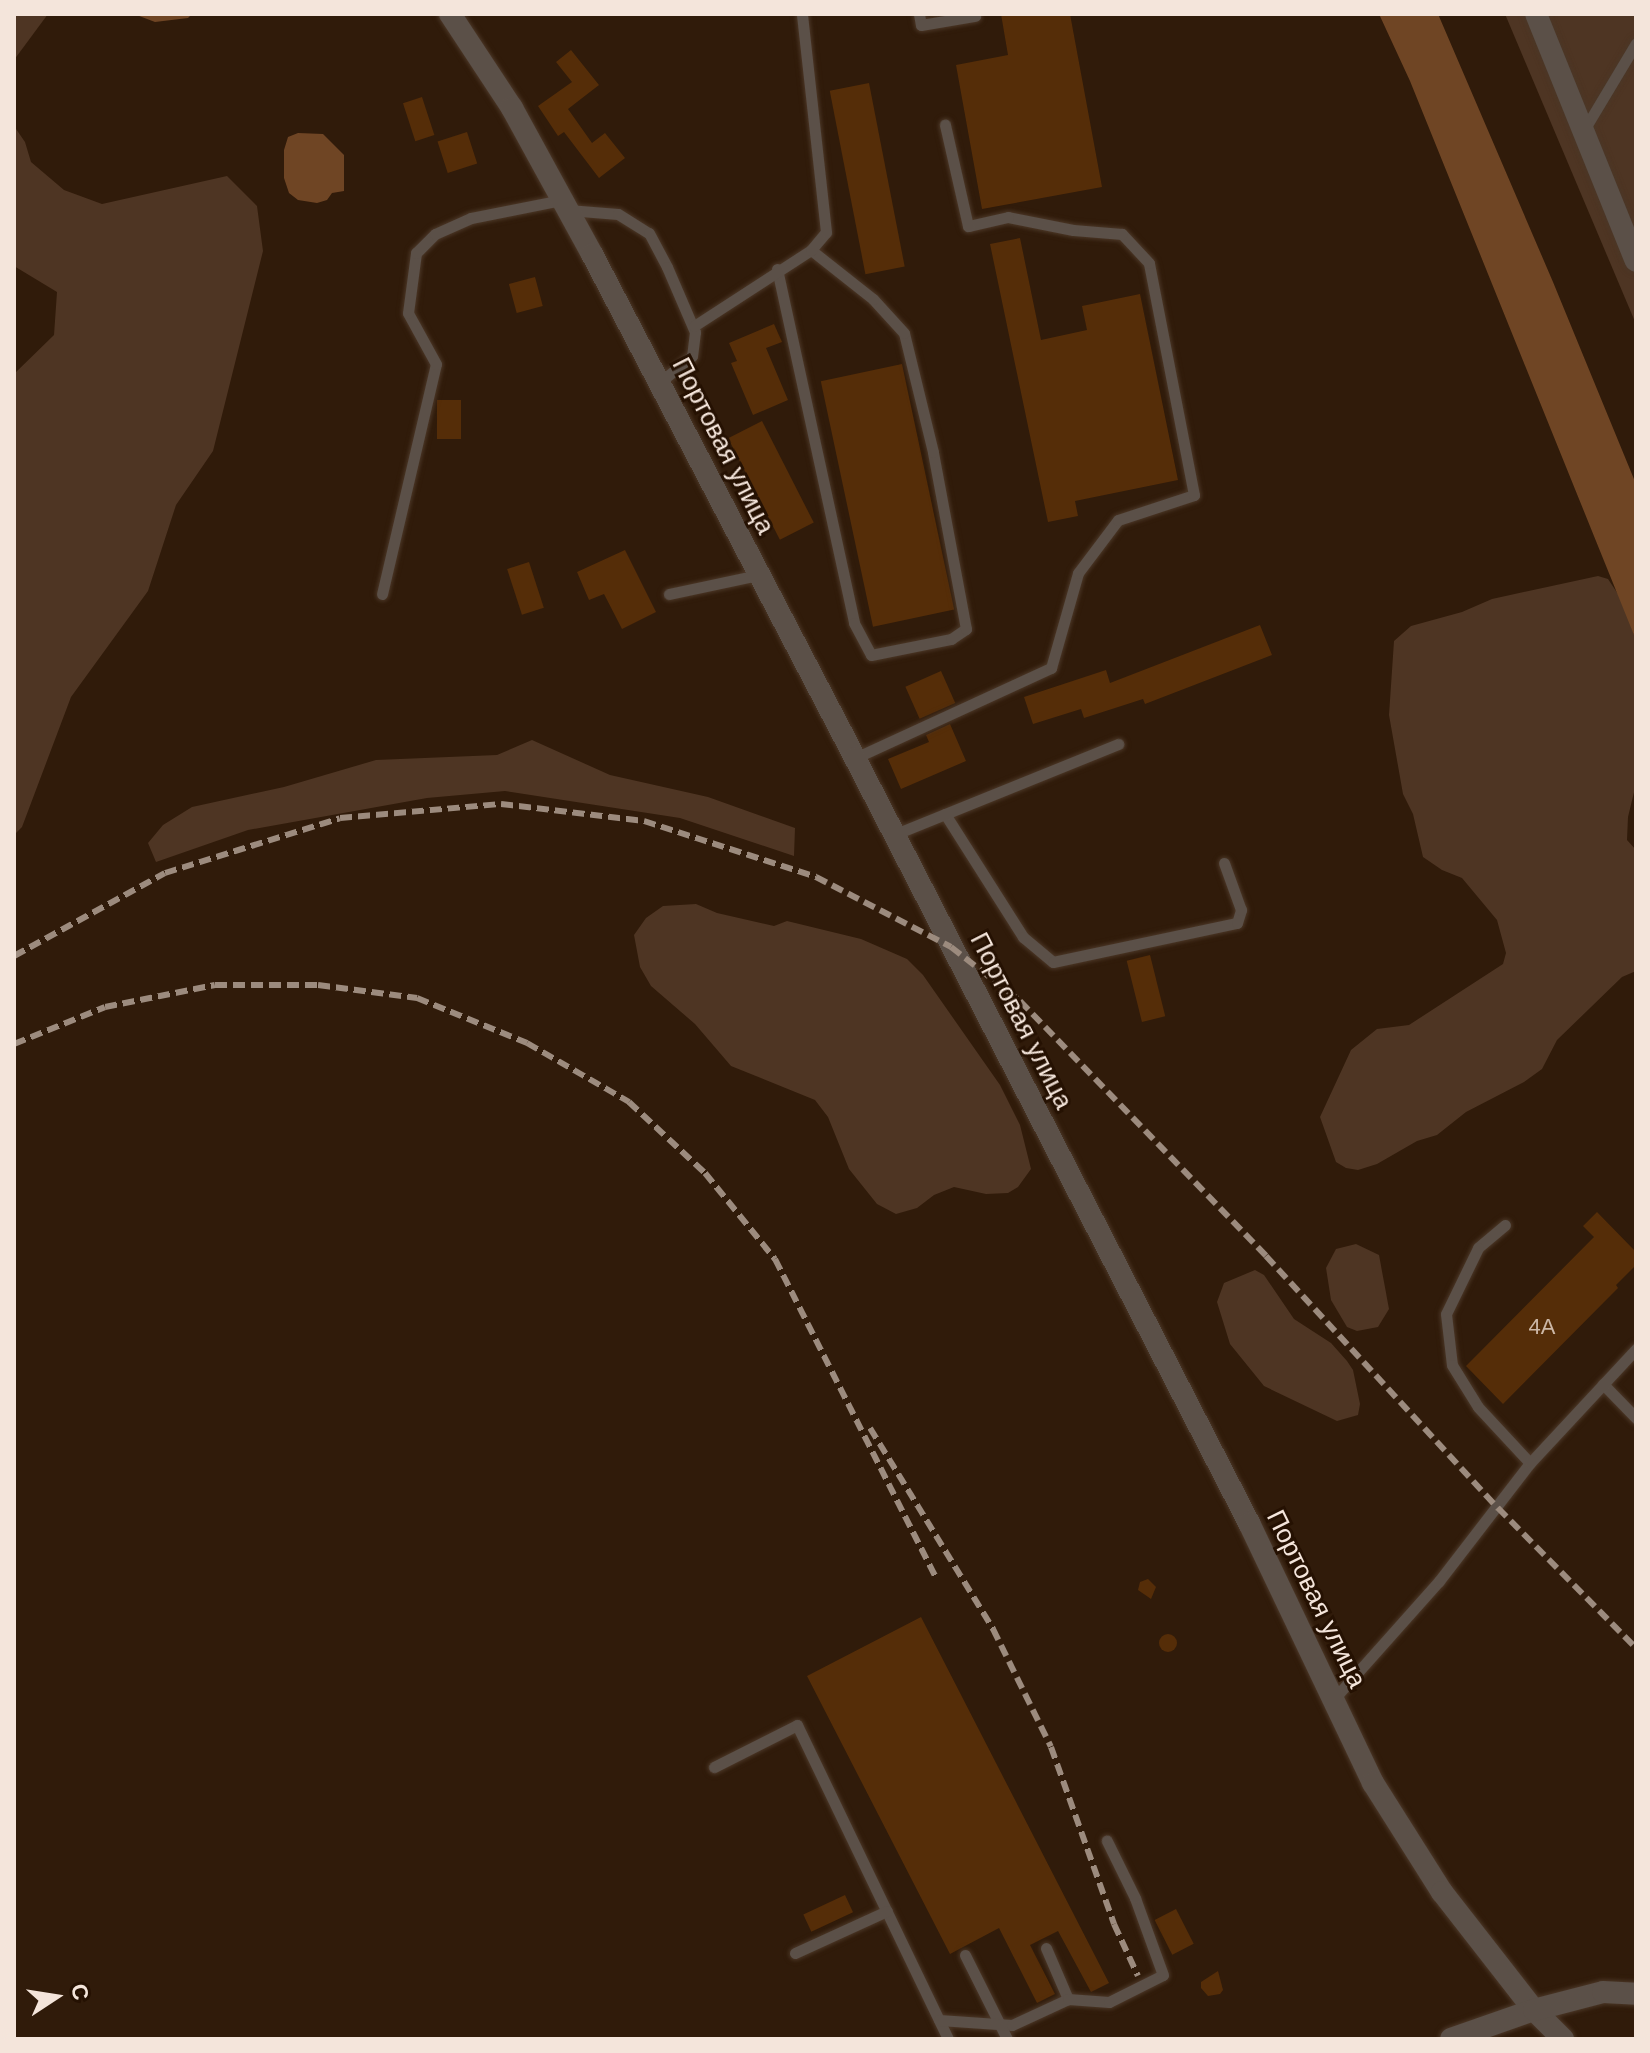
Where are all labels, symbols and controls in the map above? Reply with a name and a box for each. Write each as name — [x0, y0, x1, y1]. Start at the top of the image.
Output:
street label: Портовая улица — [665, 353, 781, 539]
street label: Портовая улица — [963, 928, 1079, 1114]
house number: 4А — [1529, 1314, 1555, 1340]
street label: Портовая улица — [1259, 1505, 1373, 1693]
north arrow — [16, 1957, 96, 2037]
text: С — [66, 1982, 94, 2002]

